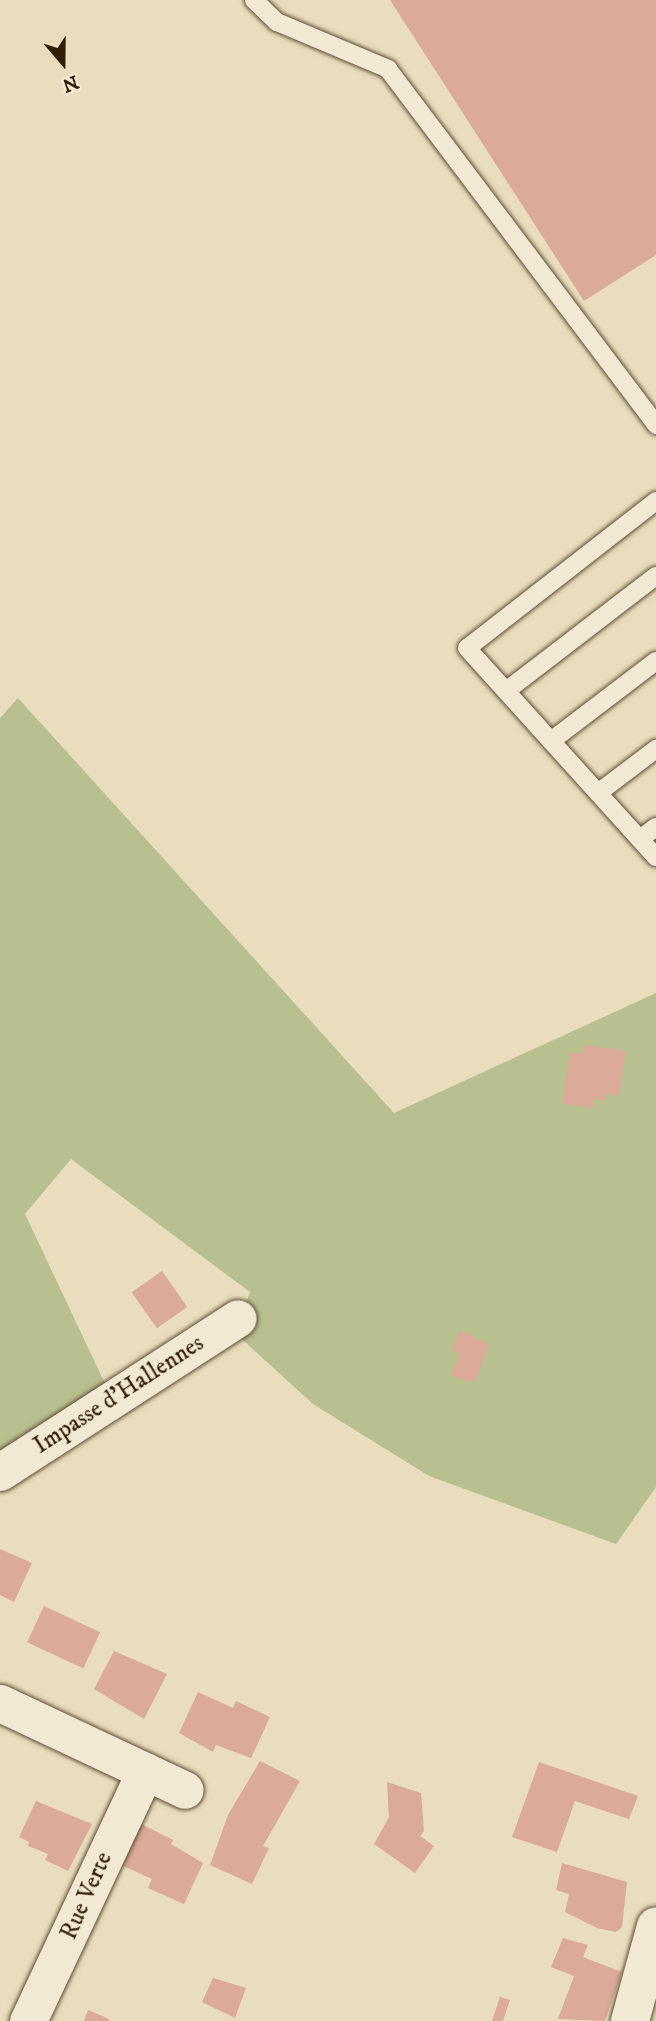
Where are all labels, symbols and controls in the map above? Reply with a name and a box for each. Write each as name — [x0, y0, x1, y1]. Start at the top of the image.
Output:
north arrow — [28, 28, 98, 98]
text: N — [59, 70, 82, 97]
street label: Impasse d'Hallennes — [29, 1329, 209, 1461]
street label: Rue Verte — [55, 1848, 119, 1944]

